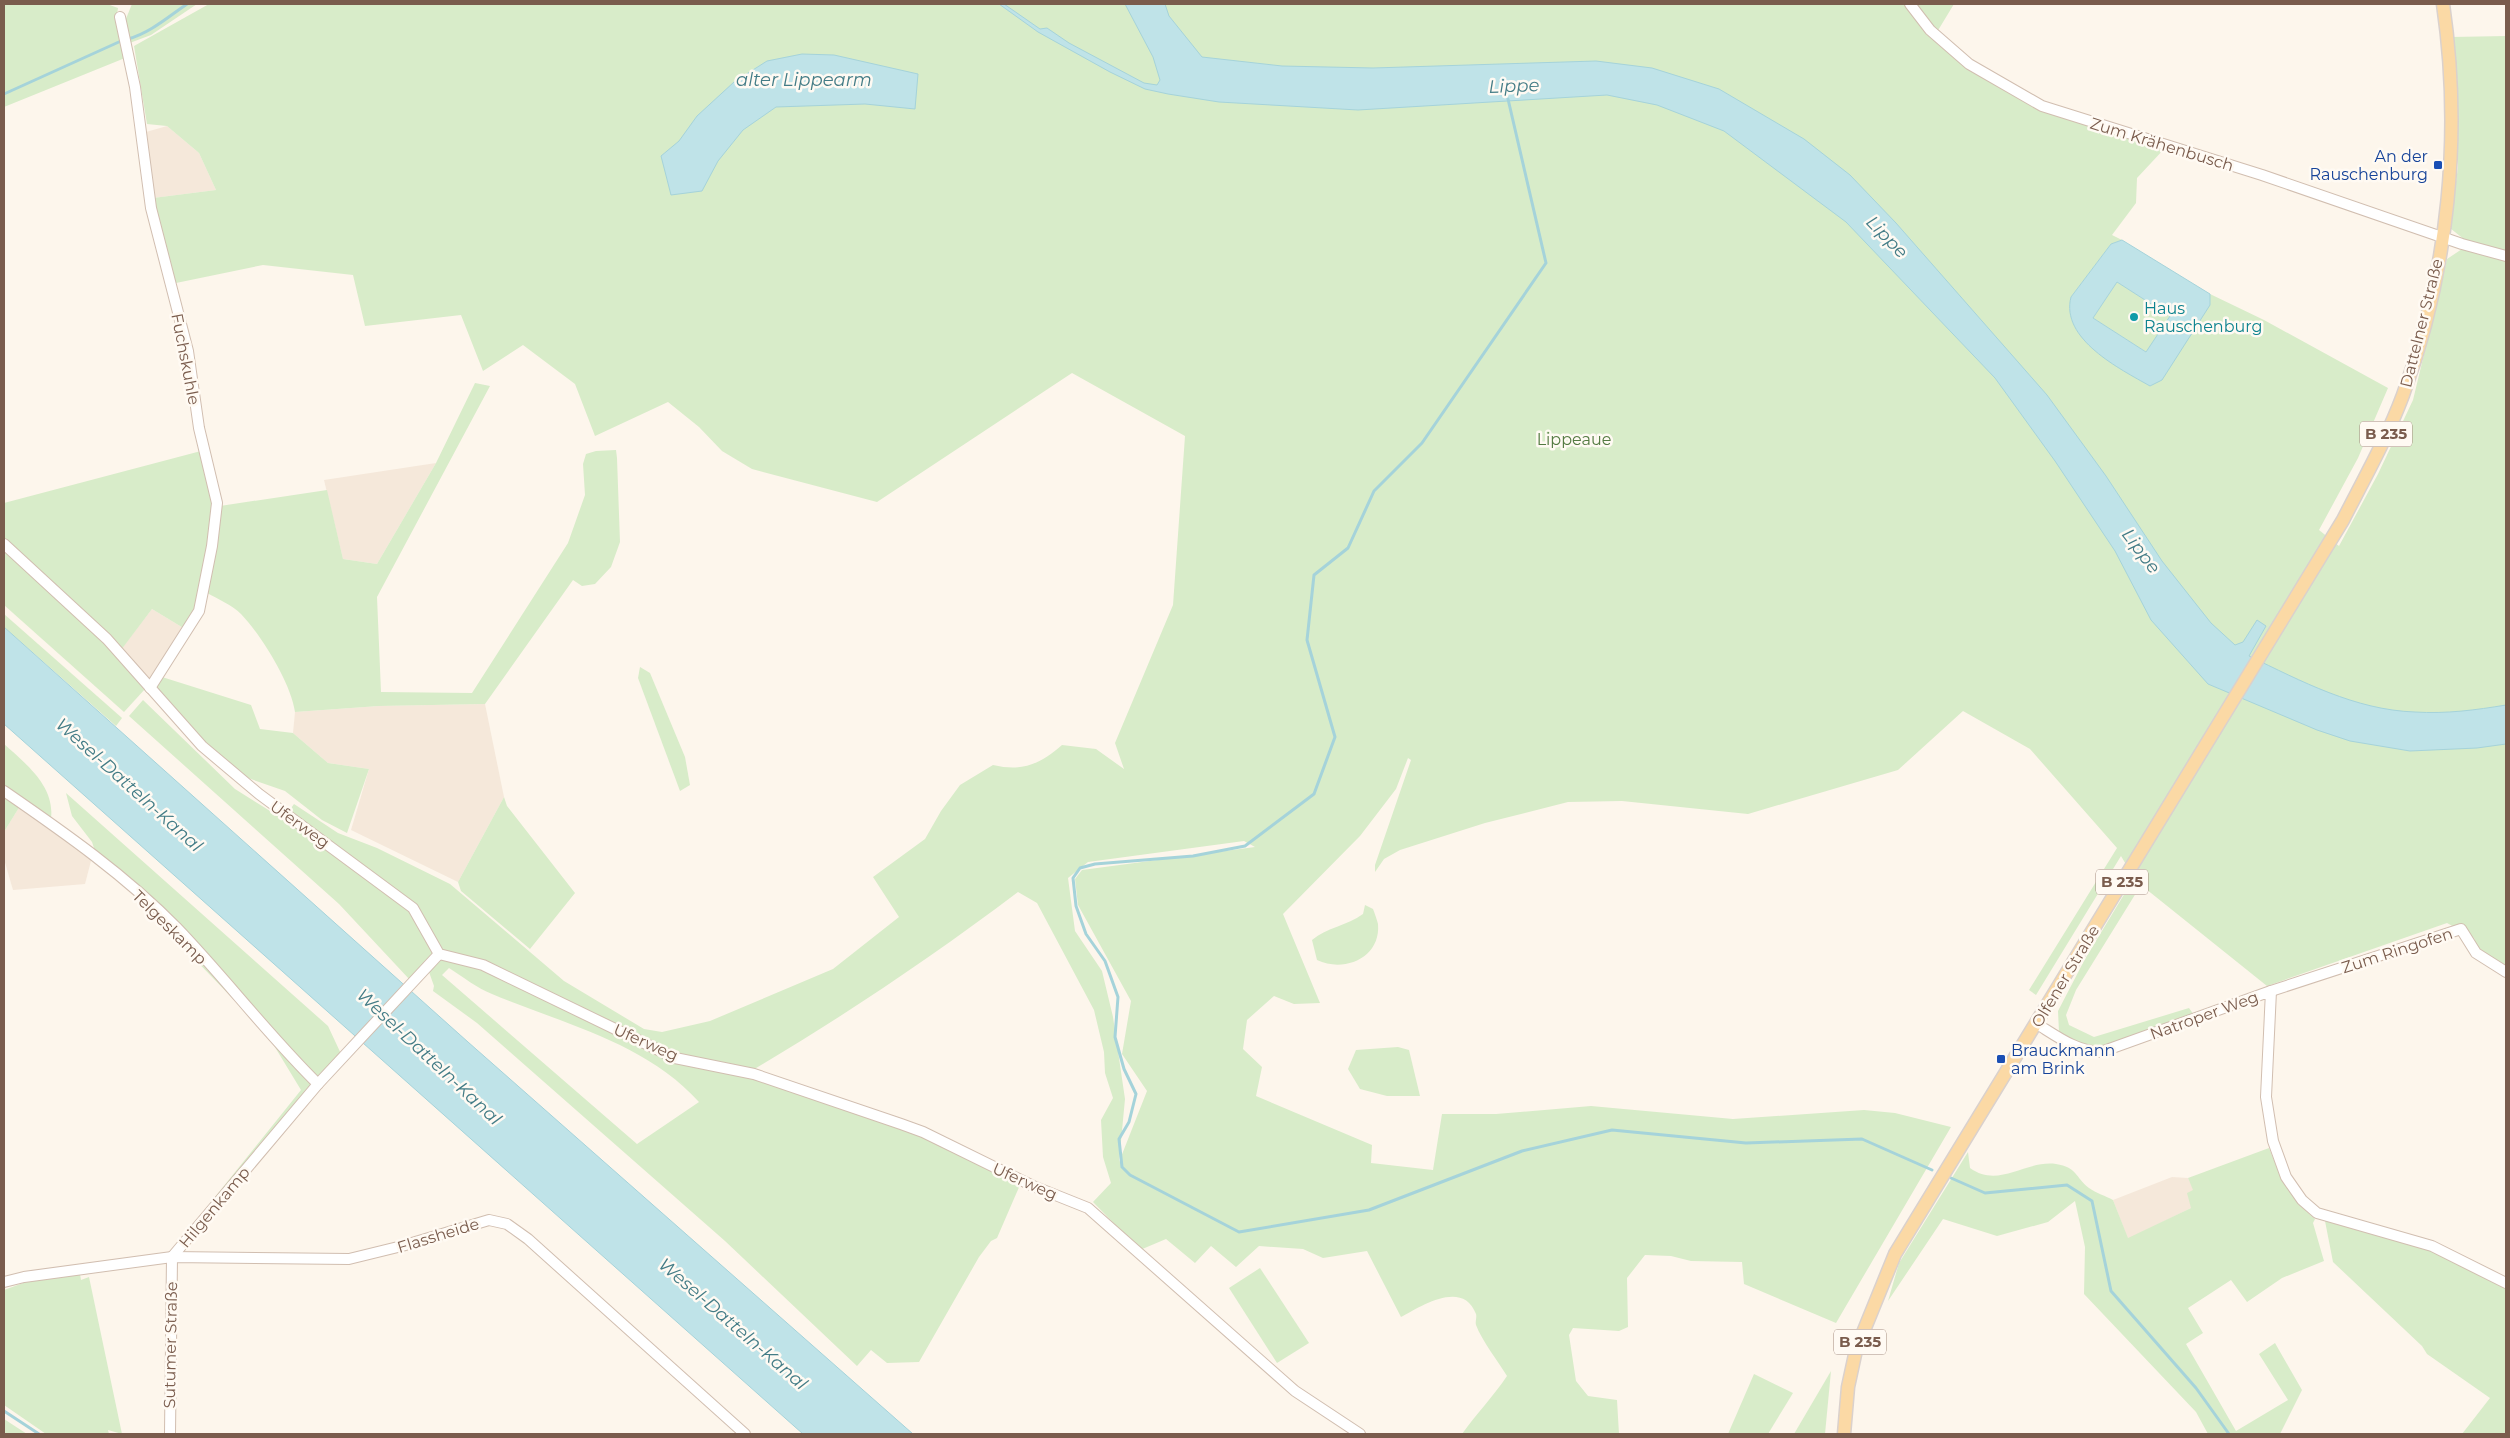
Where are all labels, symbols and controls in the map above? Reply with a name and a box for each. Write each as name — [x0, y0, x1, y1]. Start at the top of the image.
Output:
water label: alter Lippearm — [736, 69, 872, 91]
water label: Lippe — [1488, 74, 1540, 98]
street label: Zum Krähenbusch — [2088, 114, 2236, 175]
place label: An der Rauschenburg — [2310, 147, 2428, 184]
marker: An der Rauschenburg — [2432, 159, 2444, 171]
water label: Lippe — [1861, 211, 1913, 263]
street label: Dattelner Straße — [2396, 257, 2447, 389]
place label: Haus Rauschenburg — [2144, 299, 2262, 336]
marker: Haus Rauschenburg — [2128, 311, 2140, 323]
street label: Fuchskuhle — [167, 312, 204, 407]
road number: B 235 — [2360, 422, 2412, 446]
park label: Lippeaue — [1537, 430, 1611, 449]
water label: Lippe — [2117, 524, 2165, 578]
water label: Wesel-Datteln-Kanal — [51, 713, 207, 857]
street label: Uferweg — [266, 797, 333, 852]
road number: B 235 — [2096, 870, 2148, 894]
street label: Telgeskamp — [128, 886, 211, 969]
street label: Olfener Straße — [2028, 922, 2103, 1031]
street label: Zum Ringofen — [2339, 924, 2455, 977]
water label: Wesel-Datteln-Kanal — [352, 984, 506, 1130]
street label: Natroper Weg — [2147, 987, 2261, 1044]
street label: Uferweg — [611, 1020, 681, 1065]
place label: Brauckmann am Brink — [2011, 1041, 2115, 1078]
marker: Brauckmann am Brink — [1995, 1053, 2007, 1065]
street label: Uferweg — [990, 1159, 1060, 1204]
street label: Hilgenkamp — [175, 1163, 254, 1252]
street label: Flassheide — [395, 1214, 481, 1257]
water label: Wesel-Datteln-Kanal — [654, 1253, 812, 1395]
street label: Sutumer Straße — [160, 1281, 181, 1409]
road number: B 235 — [1834, 1330, 1886, 1354]

